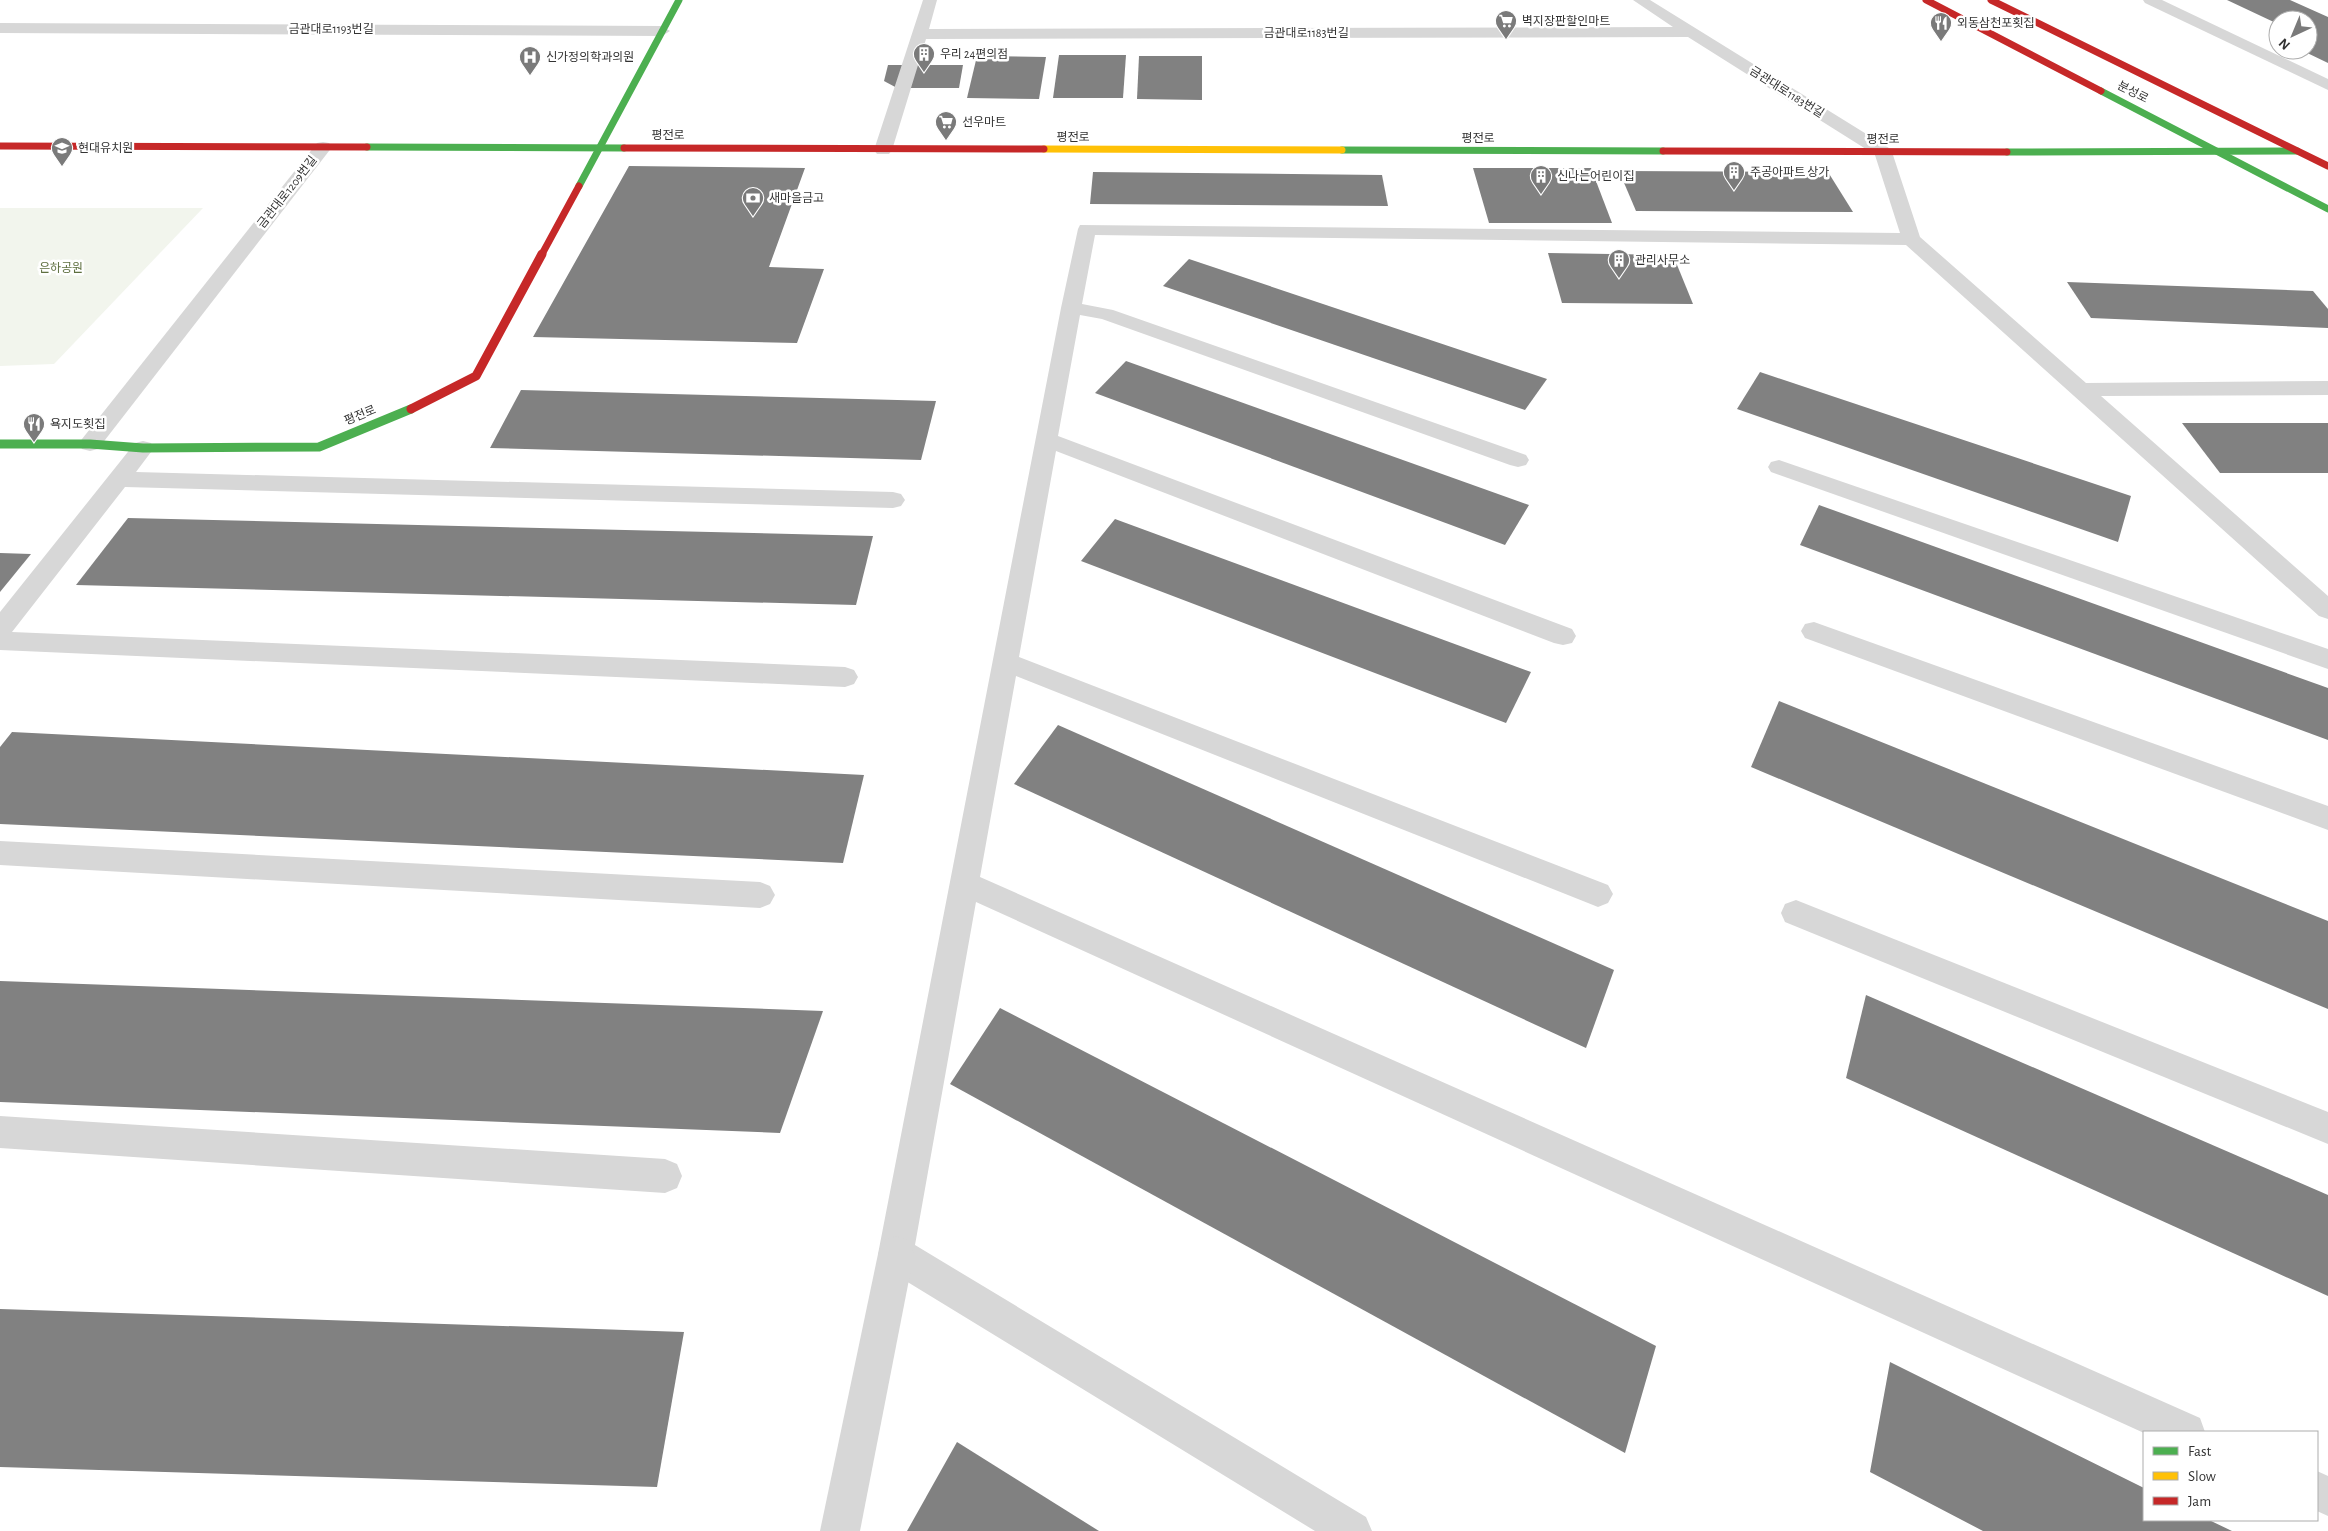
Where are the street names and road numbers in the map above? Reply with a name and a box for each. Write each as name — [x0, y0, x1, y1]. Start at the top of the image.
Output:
street label: 금관대로1193번길 — [288, 23, 374, 35]
street label: 금관대로1183번길 — [1263, 27, 1349, 39]
street label: 금관대로1183번길 — [1748, 64, 1826, 120]
street label: 분성로 — [2116, 79, 2150, 105]
street label: 평전로 — [651, 129, 685, 141]
street label: 평전로 — [1056, 131, 1090, 143]
street label: 평전로 — [1461, 132, 1495, 144]
street label: 평전로 — [1866, 133, 1900, 145]
street label: 금관대로1209번길 — [255, 154, 319, 230]
street label: 평전로 — [342, 403, 378, 427]

